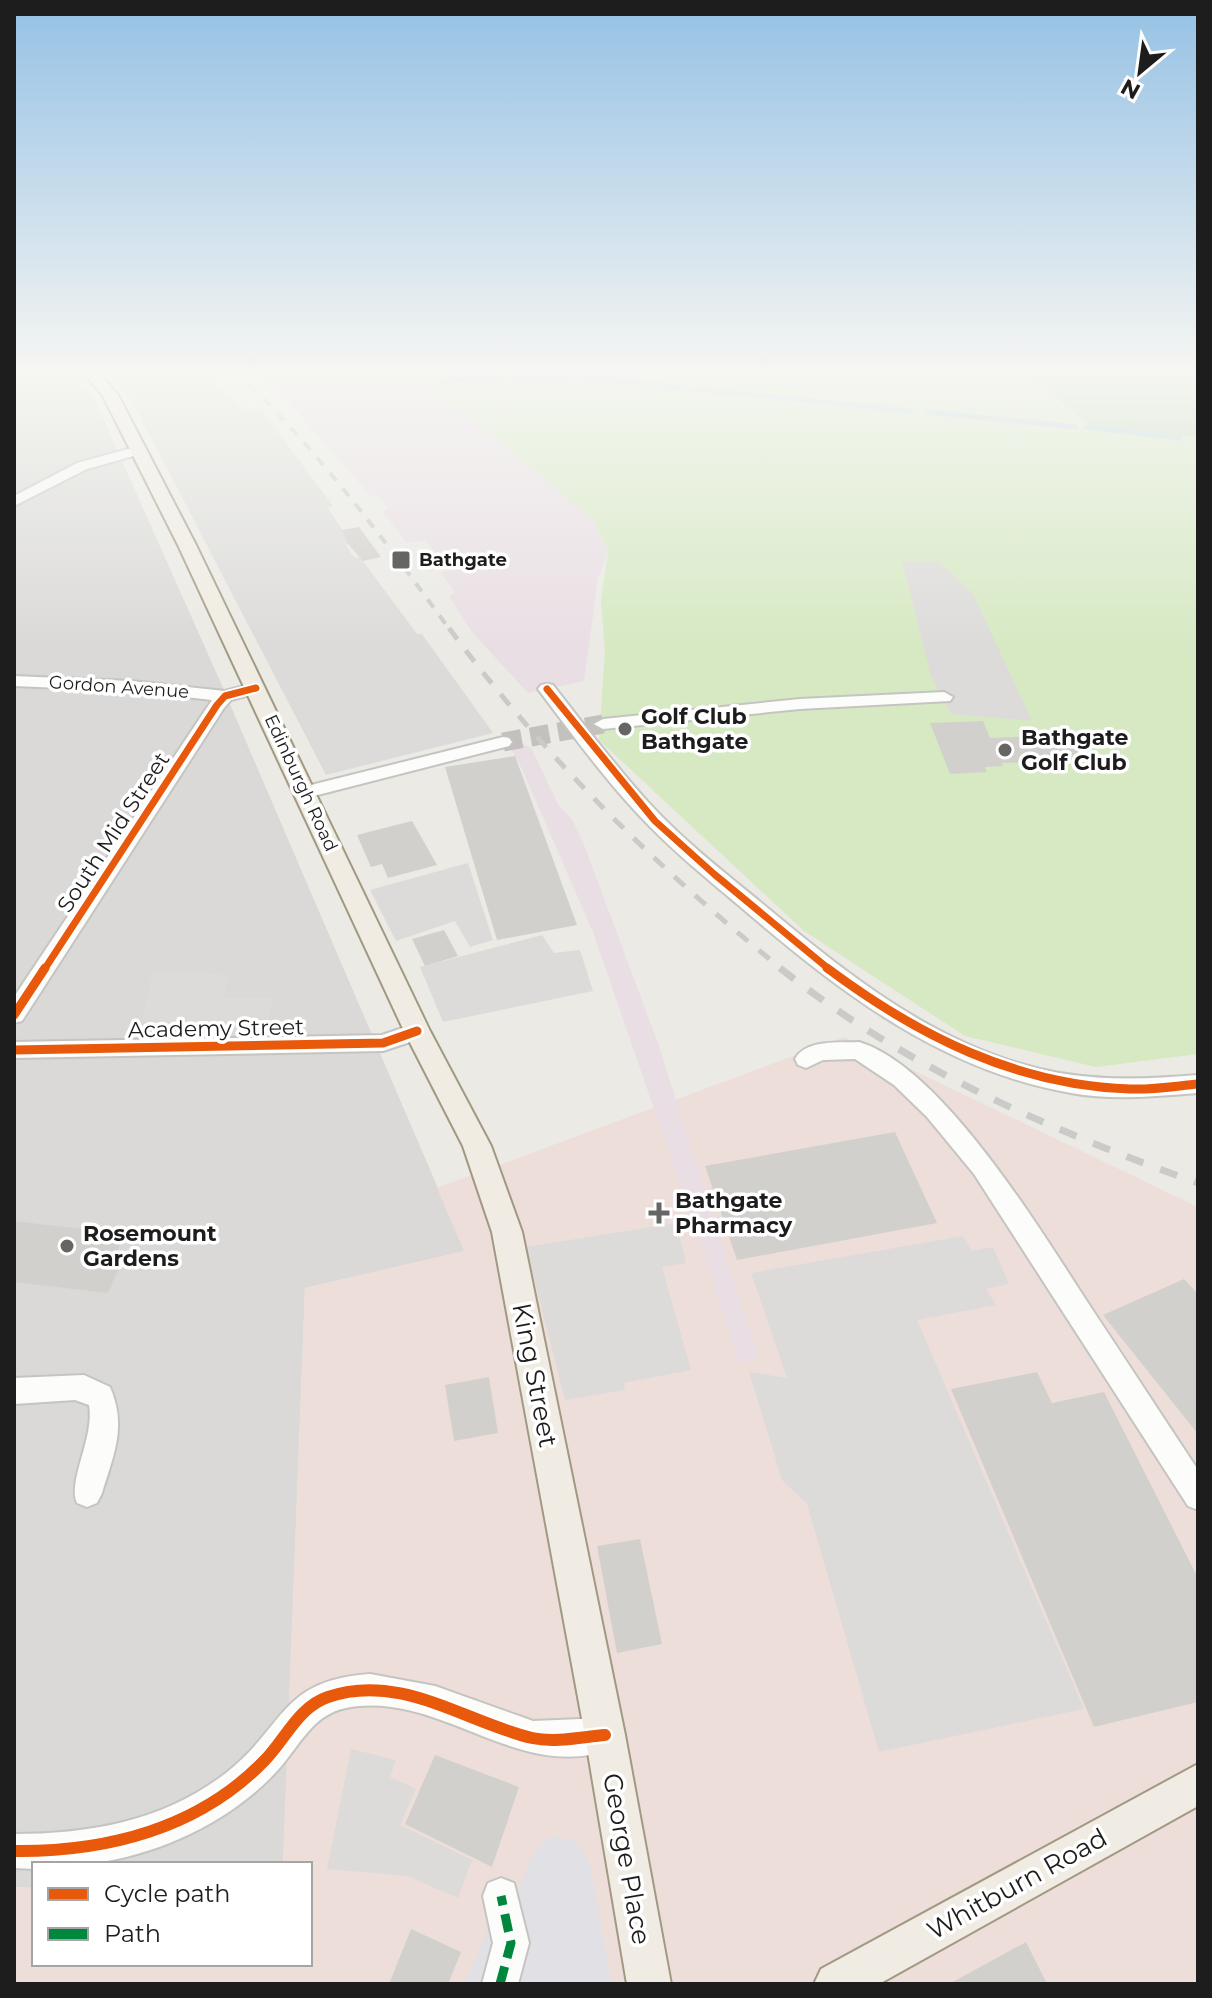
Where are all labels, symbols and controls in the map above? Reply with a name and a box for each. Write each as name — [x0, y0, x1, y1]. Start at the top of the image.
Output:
north arrow — [1100, 32, 1180, 112]
text: N — [1116, 73, 1145, 105]
marker: Bathgate — [390, 549, 412, 571]
place label: Bathgate — [419, 549, 507, 571]
street label: Gordon Avenue — [48, 671, 190, 703]
place label: Golf Club Bathgate — [641, 703, 748, 755]
street label: Edinburgh Road — [260, 711, 342, 855]
marker: Golf Club Bathgate — [616, 720, 634, 738]
place label: Bathgate Golf Club — [1021, 724, 1128, 776]
marker: Bathgate Golf Club — [996, 741, 1014, 759]
street label: South Mid Street — [52, 747, 175, 918]
street label: Academy Street — [128, 1013, 304, 1044]
place label: Bathgate Pharmacy — [675, 1187, 793, 1239]
marker: Bathgate Pharmacy — [650, 1204, 668, 1222]
place label: Rosemount Gardens — [83, 1220, 217, 1272]
marker: Rosemount Gardens — [58, 1237, 76, 1255]
street label: King Street — [505, 1300, 565, 1450]
street label: George Place — [596, 1771, 658, 1947]
street label: Whitburn Road — [921, 1821, 1113, 1947]
legend — [32, 1862, 312, 1966]
text: Cycle path — [104, 1879, 231, 1908]
text: Path — [104, 1919, 161, 1948]

